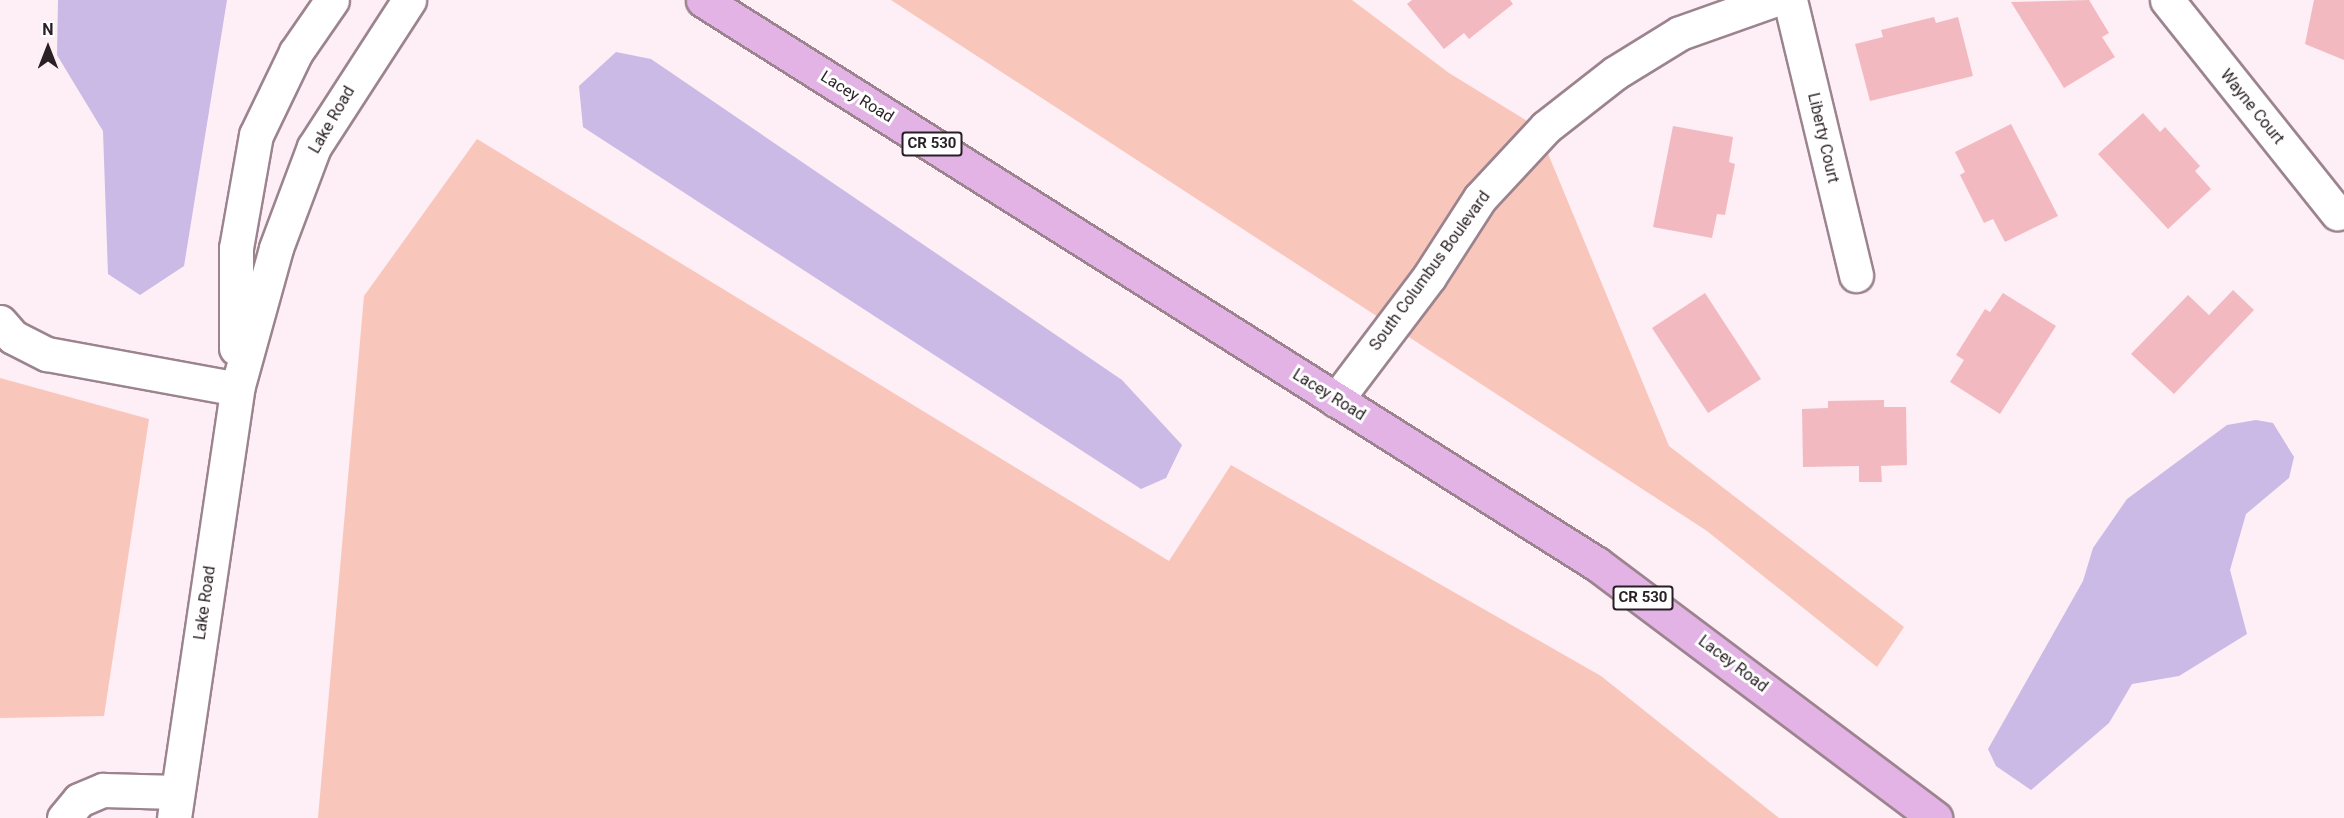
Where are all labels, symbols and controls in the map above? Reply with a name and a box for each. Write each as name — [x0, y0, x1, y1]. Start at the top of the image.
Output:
north arrow — [18, 18, 78, 78]
text: N — [42, 20, 54, 39]
street label: Wayne Court — [2216, 66, 2288, 148]
street label: Lacey Road — [817, 67, 897, 127]
street label: Lake Road — [305, 83, 359, 157]
street label: Liberty Court — [1803, 91, 1843, 185]
road number: CR 530 — [900, 132, 964, 156]
street label: South Columbus Boulevard — [1366, 187, 1494, 355]
street label: Lacey Road — [1289, 365, 1369, 425]
street label: Lake Road — [190, 565, 220, 641]
road number: CR 530 — [1612, 586, 1674, 610]
street label: Lacey Road — [1694, 632, 1772, 696]

